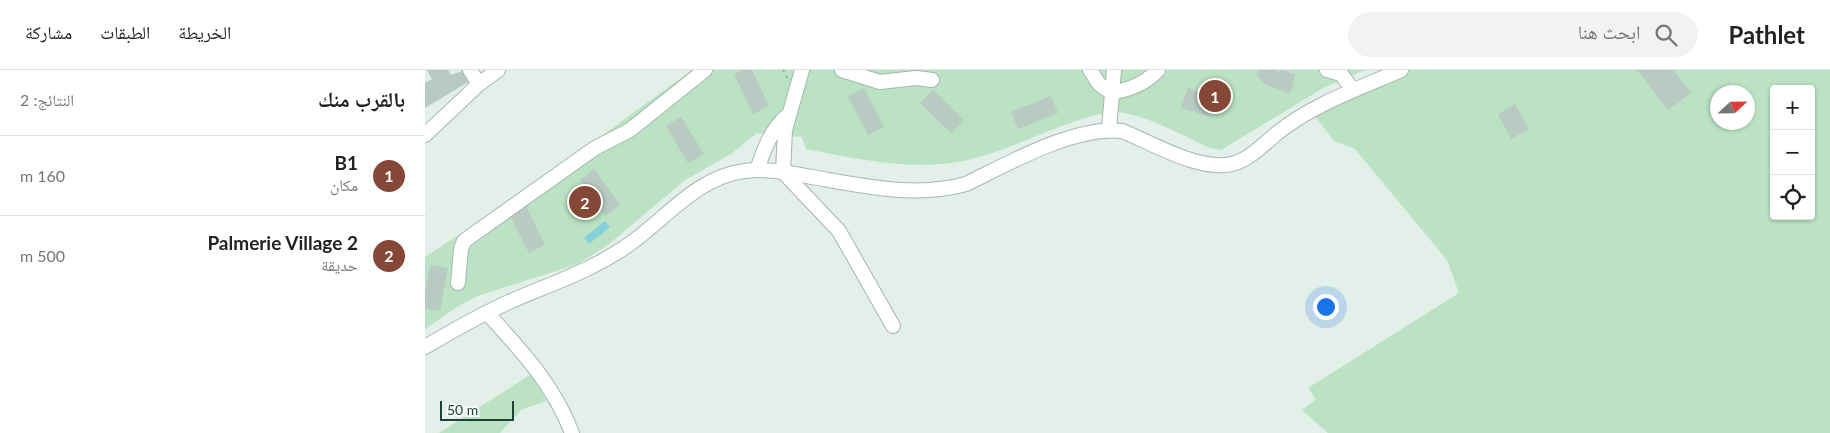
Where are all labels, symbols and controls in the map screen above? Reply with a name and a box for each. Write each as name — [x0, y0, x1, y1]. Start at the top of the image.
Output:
search box — [1348, 12, 1698, 57]
text: ابحث هنا — [1578, 20, 1640, 43]
text: Pathlet — [1728, 20, 1805, 49]
text: مشاركة — [25, 21, 72, 43]
text: الطبقات — [100, 21, 150, 43]
text: الخريطة — [178, 21, 231, 43]
icon: search — [1652, 21, 1680, 49]
pin: 1 — [1199, 77, 1231, 115]
north arrow — [1710, 85, 1755, 130]
map controls — [1770, 85, 1815, 220]
button: + — [1770, 85, 1815, 130]
text: بالقرب منك — [318, 86, 405, 111]
text: النتائج: 2 — [20, 90, 74, 109]
button: − — [1770, 130, 1815, 175]
text: B1 — [334, 151, 358, 174]
text: 160 m — [20, 166, 65, 185]
text: 1 — [384, 166, 394, 185]
text: مكان — [330, 175, 358, 194]
button: locate — [1770, 175, 1815, 220]
pin: 2 — [569, 183, 601, 221]
text: Palmerie Village 2 — [207, 231, 358, 254]
text: 500 m — [20, 246, 65, 265]
text: 2 — [384, 246, 394, 265]
text: حديقة — [321, 255, 358, 274]
your location — [1313, 294, 1339, 320]
scale bar — [440, 398, 514, 421]
text: 50 m — [447, 401, 478, 418]

